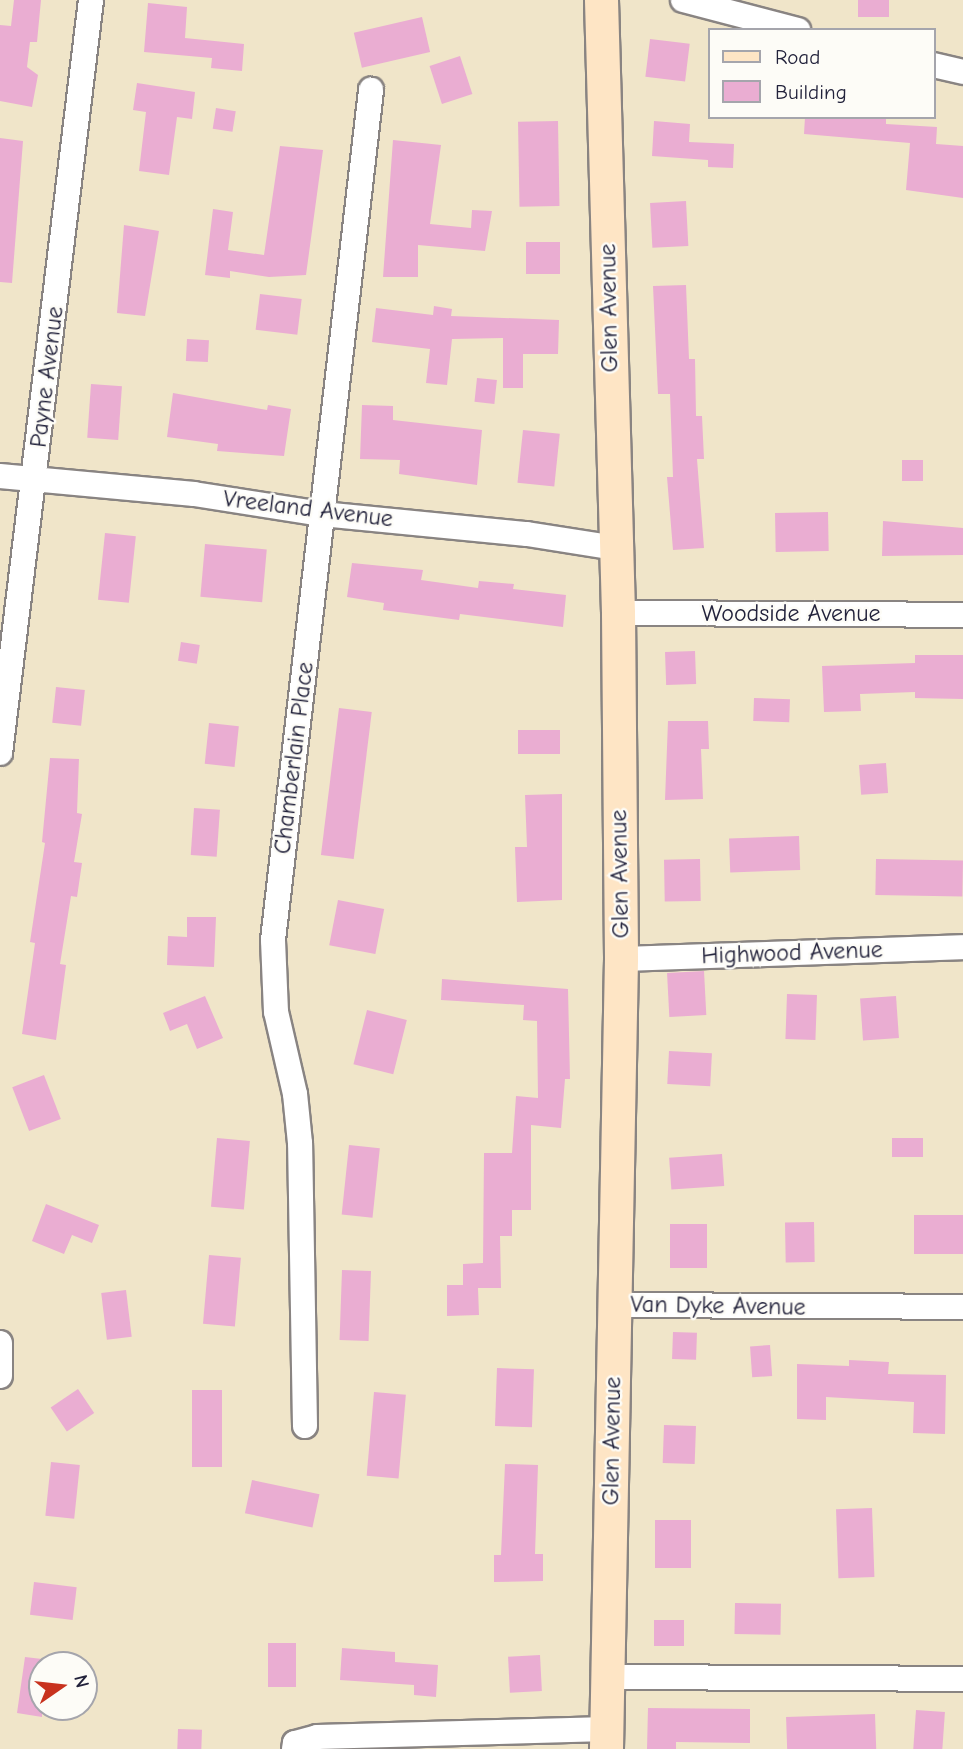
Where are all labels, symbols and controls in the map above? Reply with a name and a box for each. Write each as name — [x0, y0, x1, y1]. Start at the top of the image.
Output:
legend — [708, 28, 935, 119]
text: Road — [775, 45, 820, 69]
text: Building — [775, 80, 847, 104]
street label: Glen Avenue — [593, 243, 625, 373]
street label: Payne Avenue — [24, 305, 70, 449]
street label: Vreeland Avenue — [222, 484, 394, 534]
street label: Woodside Avenue — [701, 600, 881, 628]
street label: Chamberlain Place — [268, 660, 320, 856]
street label: Glen Avenue — [604, 809, 636, 939]
street label: Highwood Avenue — [701, 935, 883, 971]
street label: Van Dyke Avenue — [630, 1290, 806, 1322]
street label: Glen Avenue — [596, 1376, 628, 1506]
north arrow — [28, 1651, 98, 1721]
text: N — [69, 1673, 94, 1690]

